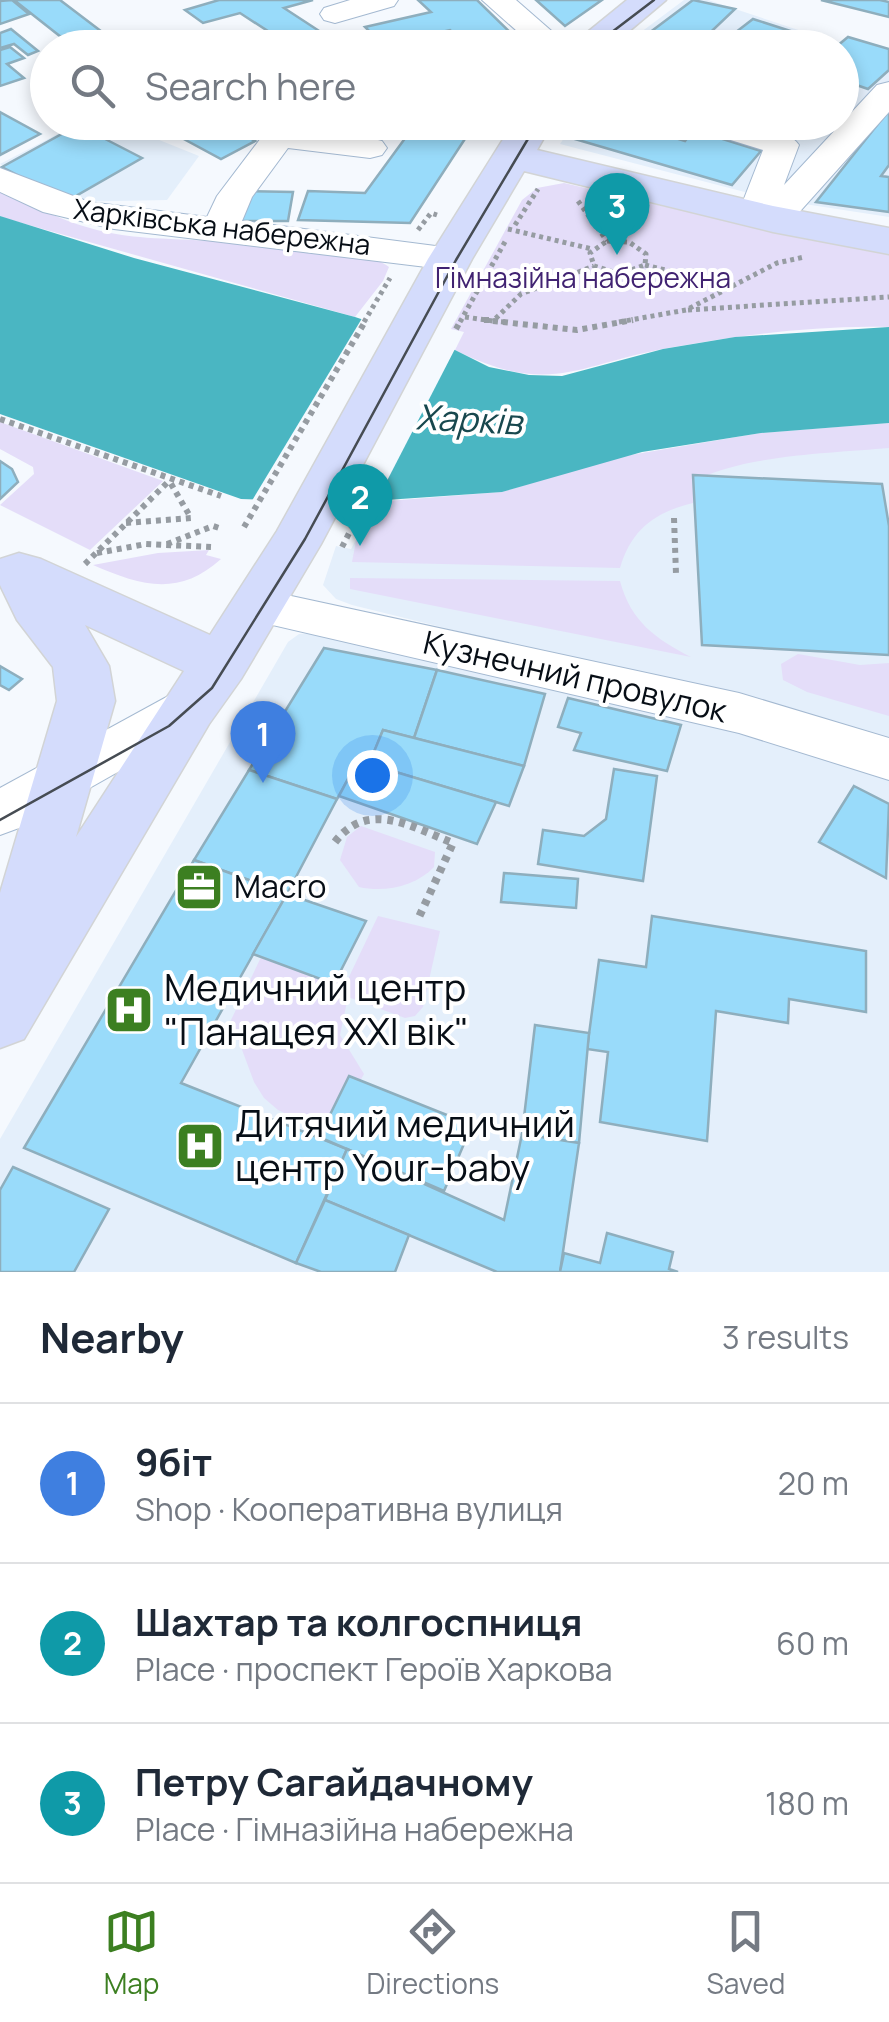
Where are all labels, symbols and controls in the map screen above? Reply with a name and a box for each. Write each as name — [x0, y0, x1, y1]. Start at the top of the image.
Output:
search box — [30, 30, 859, 140]
icon: search — [65, 58, 120, 113]
text: Search here — [145, 59, 356, 111]
pin: 3 — [584, 172, 650, 255]
street label: Харківська набережна — [71, 189, 373, 263]
park label: Гімназійна набережна — [435, 258, 731, 296]
water label: Харків — [415, 392, 525, 446]
pin: 2 — [328, 464, 392, 546]
street label: Кузнечний провулок — [419, 620, 732, 733]
pin: 1 — [230, 700, 296, 783]
your location — [347, 750, 398, 801]
office icon: Macro — [173, 861, 225, 913]
place label: Macro — [234, 864, 327, 908]
place label: Медичний центр "Панацея XXI вік" — [164, 960, 469, 1056]
hospital icon: Медичний центр "Панацея XXI вік" — [103, 984, 155, 1036]
place label: Дитячий медичний центр Your-baby — [235, 1096, 575, 1192]
hospital icon: Дитячий медичний центр Your-baby — [174, 1120, 226, 1172]
text: Nearby — [40, 1308, 184, 1366]
text: 3 results — [722, 1315, 849, 1359]
text: 9біт — [135, 1435, 212, 1487]
text: 1 — [65, 1461, 80, 1505]
text: 20 m — [778, 1461, 849, 1505]
text: Shop · Кооперативна вулиця — [135, 1487, 563, 1531]
text: Шахтар та колгоспниця — [135, 1595, 582, 1647]
text: 2 — [63, 1621, 82, 1665]
text: 60 m — [776, 1621, 849, 1665]
text: Place · проспект Героїв Харкова — [135, 1647, 613, 1691]
text: Петру Сагайдачному — [135, 1755, 533, 1807]
text: 3 — [63, 1781, 82, 1825]
text: 180 m — [765, 1781, 849, 1825]
text: Place · Гімназійна набережна — [135, 1807, 574, 1851]
tab: Map — [104, 1904, 159, 2002]
tab: Directions — [367, 1904, 499, 2002]
tab: Saved — [706, 1904, 785, 2002]

